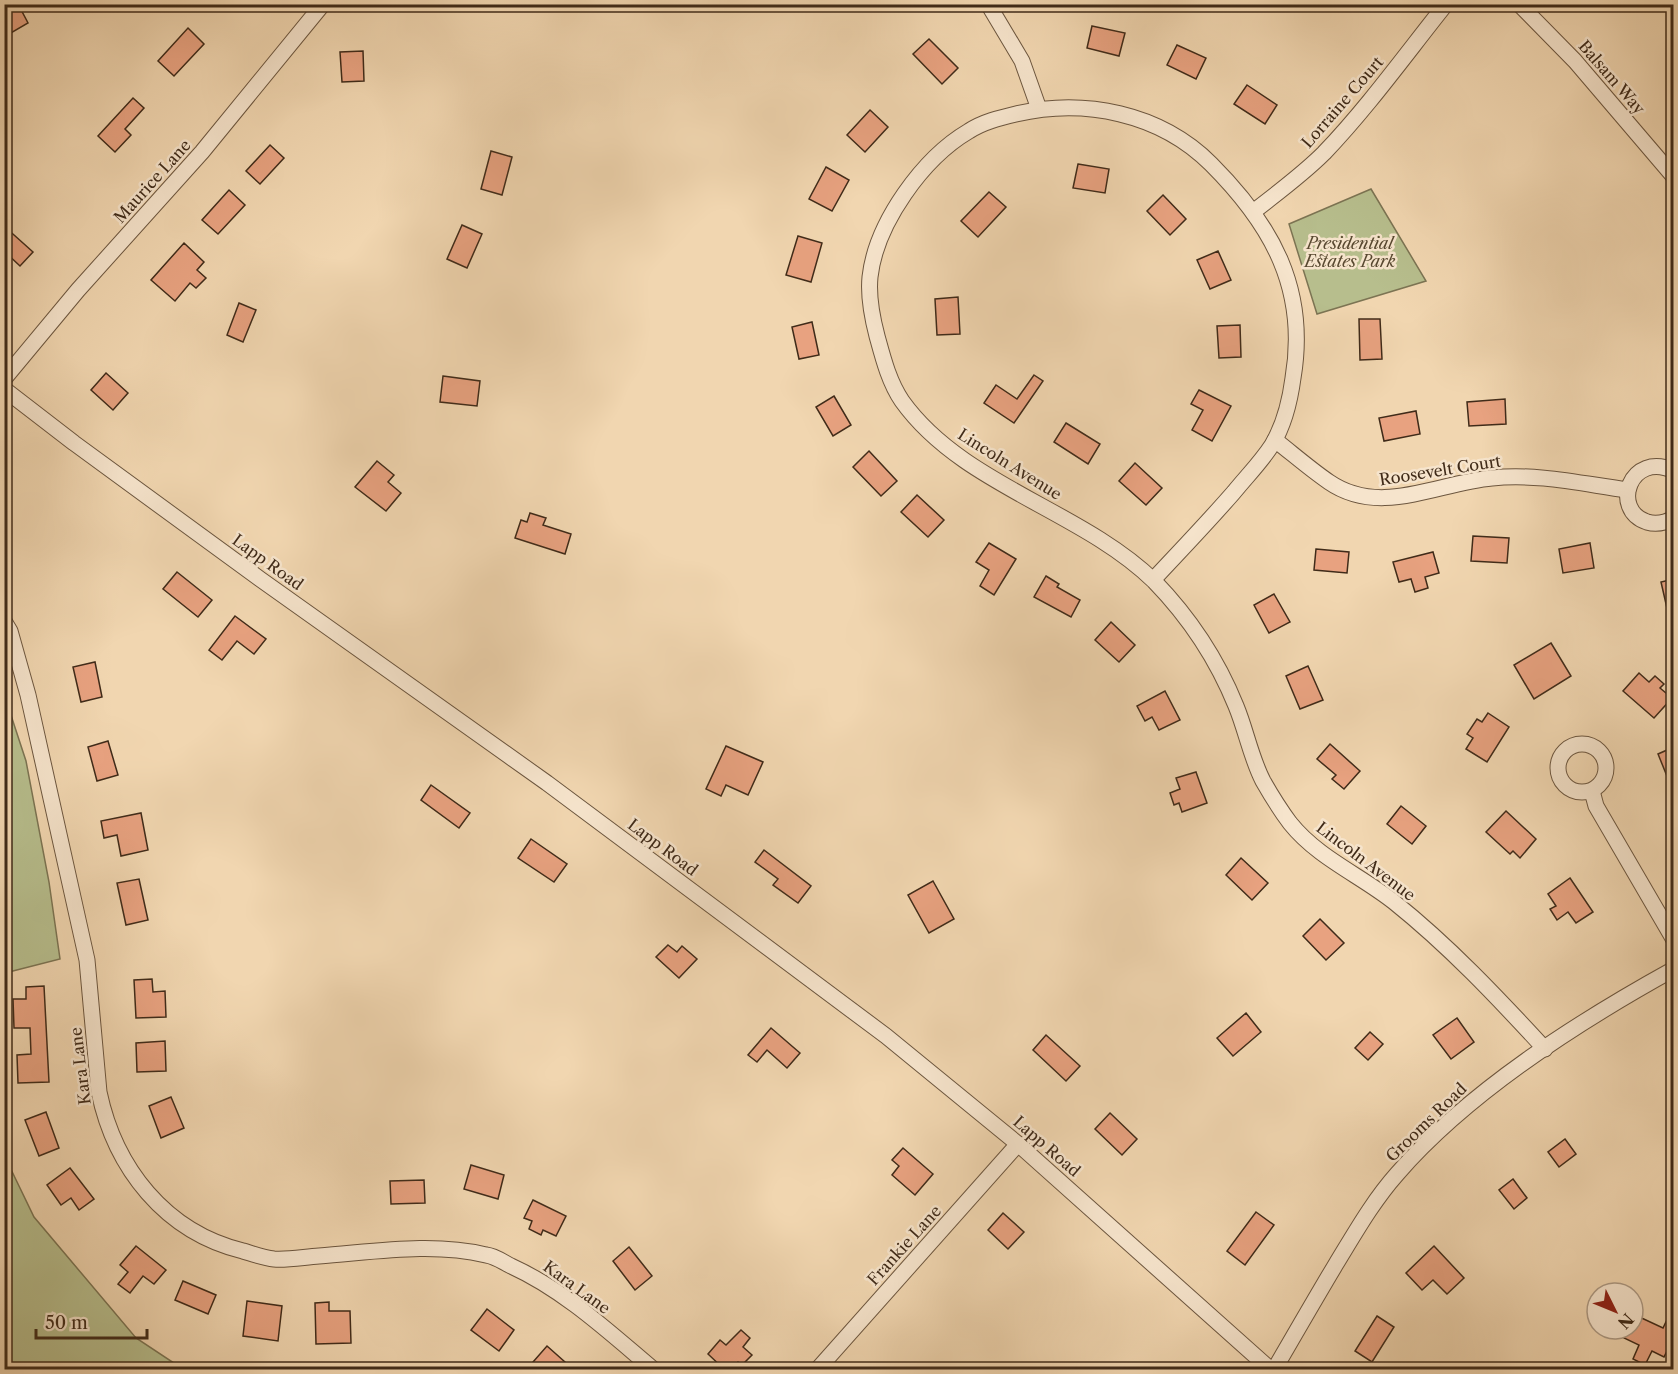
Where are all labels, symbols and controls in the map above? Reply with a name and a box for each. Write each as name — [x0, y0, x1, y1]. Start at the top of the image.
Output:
street label: Balsam Way — [1574, 36, 1650, 119]
street label: Lorraine Court — [1297, 52, 1387, 152]
street label: Maurice Lane — [109, 135, 195, 227]
park label: Presidential Estates Park — [1303, 233, 1396, 271]
street label: Lincoln Avenue — [954, 424, 1066, 504]
street label: Roosevelt Court — [1378, 450, 1503, 490]
street label: Lapp Road — [229, 530, 307, 594]
street label: Lapp Road — [624, 814, 702, 880]
street label: Lincoln Avenue — [1313, 817, 1419, 905]
street label: Kara Lane — [65, 1026, 95, 1106]
street label: Grooms Road — [1381, 1078, 1471, 1166]
street label: Lapp Road — [1009, 1111, 1085, 1181]
street label: Frankie Lane — [863, 1201, 945, 1289]
street label: Kara Lane — [540, 1256, 614, 1318]
north arrow — [1585, 1281, 1645, 1341]
scale bar — [36, 1302, 147, 1340]
text: N — [1614, 1309, 1638, 1333]
text: 50 m — [45, 1312, 88, 1334]

